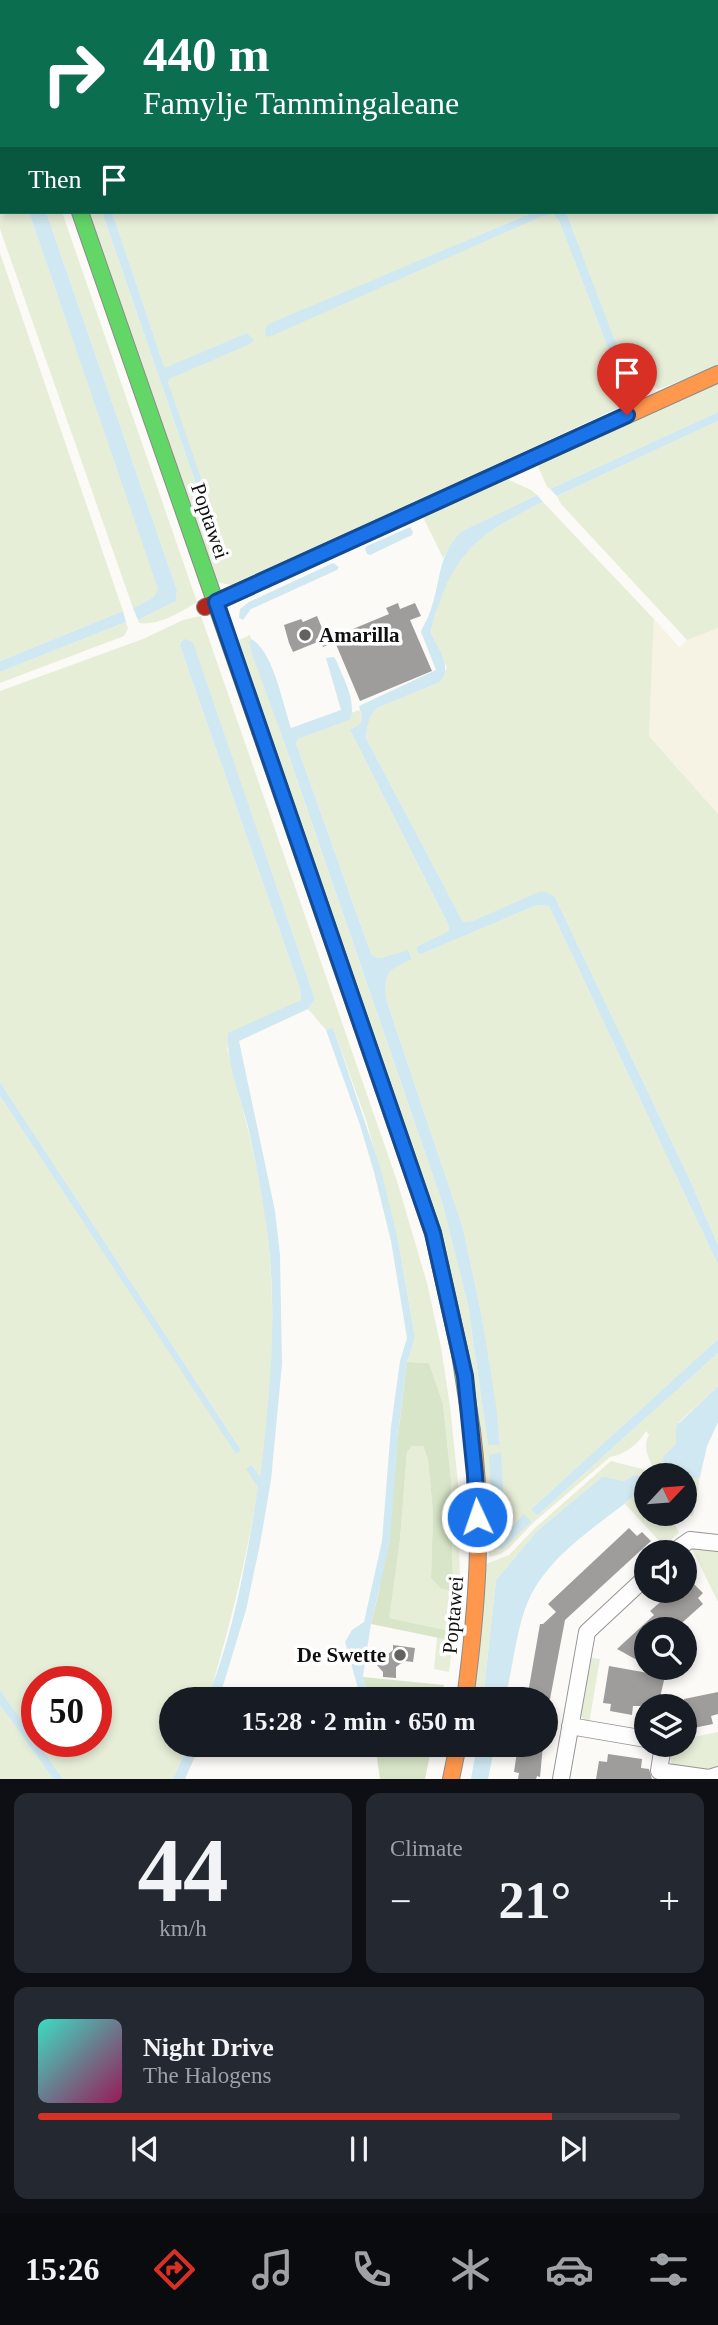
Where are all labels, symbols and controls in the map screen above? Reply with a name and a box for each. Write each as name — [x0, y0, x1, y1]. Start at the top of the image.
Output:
text: 440 m — [143, 27, 270, 82]
icon: right — [28, 28, 119, 119]
text: Famylje Tammingaleane — [143, 85, 459, 121]
icon: arrive — [95, 161, 133, 199]
text: Then — [28, 165, 81, 194]
pin — [597, 343, 657, 415]
icon: arrive — [608, 354, 646, 392]
street label: Poptawei — [186, 480, 234, 562]
place label: Amarilla — [319, 623, 400, 647]
marker: Amarilla — [297, 627, 313, 643]
north arrow — [634, 1463, 696, 1526]
map controls — [634, 1463, 697, 1757]
position arrow — [440, 1480, 514, 1554]
button: sound — [634, 1540, 697, 1603]
street label: Poptawei — [438, 1575, 468, 1655]
button: search — [634, 1617, 697, 1680]
place label: De Swette — [297, 1643, 386, 1667]
marker: De Swette — [392, 1647, 408, 1663]
speed limit sign: 50 — [21, 1666, 112, 1757]
button: layers — [634, 1694, 697, 1757]
text: 15:28 · 2 min · 650 m — [242, 1707, 476, 1736]
text: 44 — [138, 1820, 229, 1921]
text: Climate — [390, 1836, 463, 1861]
text: 21° — [499, 1872, 571, 1929]
text: − — [390, 1880, 411, 1922]
text: + — [659, 1880, 680, 1922]
text: km/h — [159, 1916, 207, 1941]
text: Night Drive — [143, 2033, 274, 2062]
text: The Halogens — [143, 2063, 271, 2088]
icon: previous — [126, 2130, 164, 2168]
icon: pause — [340, 2130, 378, 2168]
icon: next — [554, 2130, 592, 2168]
icon: directions — [150, 2245, 199, 2294]
icon: music — [248, 2245, 297, 2294]
icon: phone — [347, 2245, 396, 2294]
icon: climate — [446, 2245, 495, 2294]
icon: car — [545, 2245, 594, 2294]
icon: filters — [644, 2245, 693, 2294]
text: 15:26 — [25, 2251, 100, 2287]

